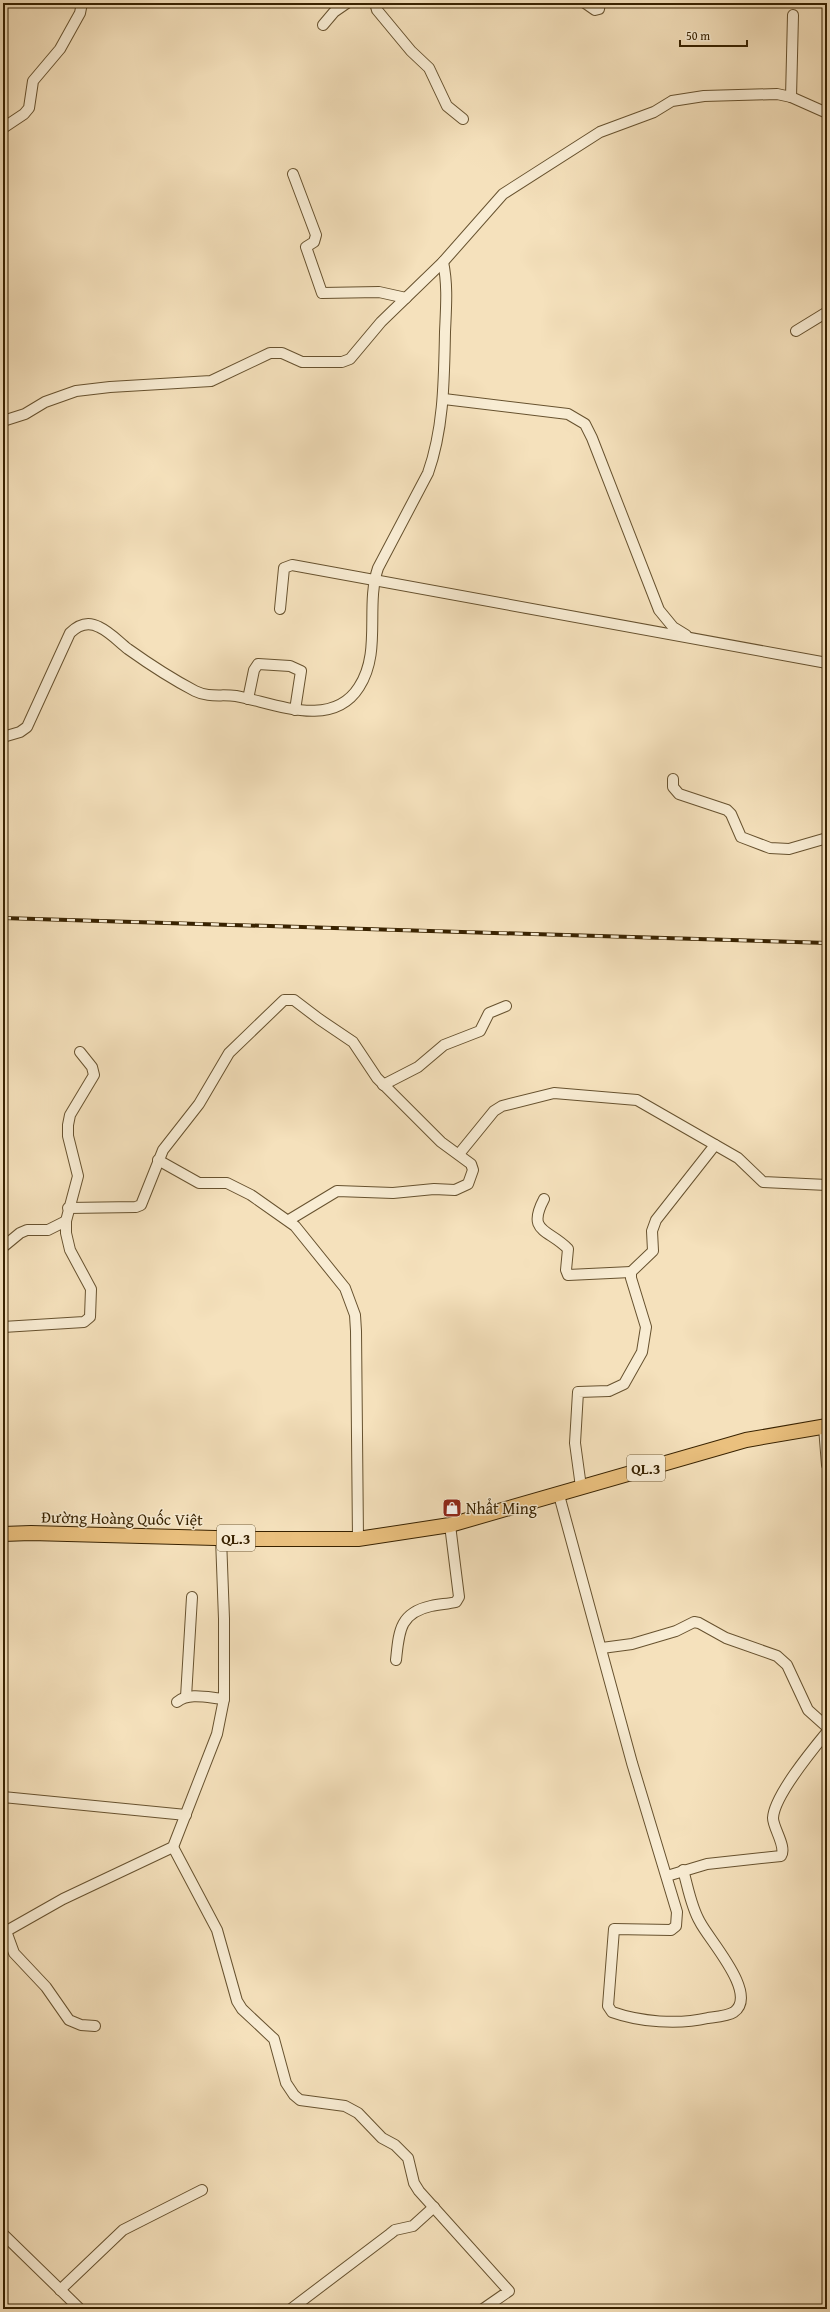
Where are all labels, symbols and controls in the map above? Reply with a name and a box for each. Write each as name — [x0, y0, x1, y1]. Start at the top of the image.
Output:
scale bar — [680, 22, 747, 48]
text: 50 m — [686, 27, 710, 44]
road number: QL.3 — [627, 1455, 665, 1481]
place label: Nhẩt Ming — [466, 1496, 537, 1520]
shop icon: Nhẩt Ming — [441, 1497, 463, 1519]
street label: Đường Hoàng Quốc Việt — [41, 1505, 203, 1531]
road number: QL.3 — [217, 1525, 255, 1551]

